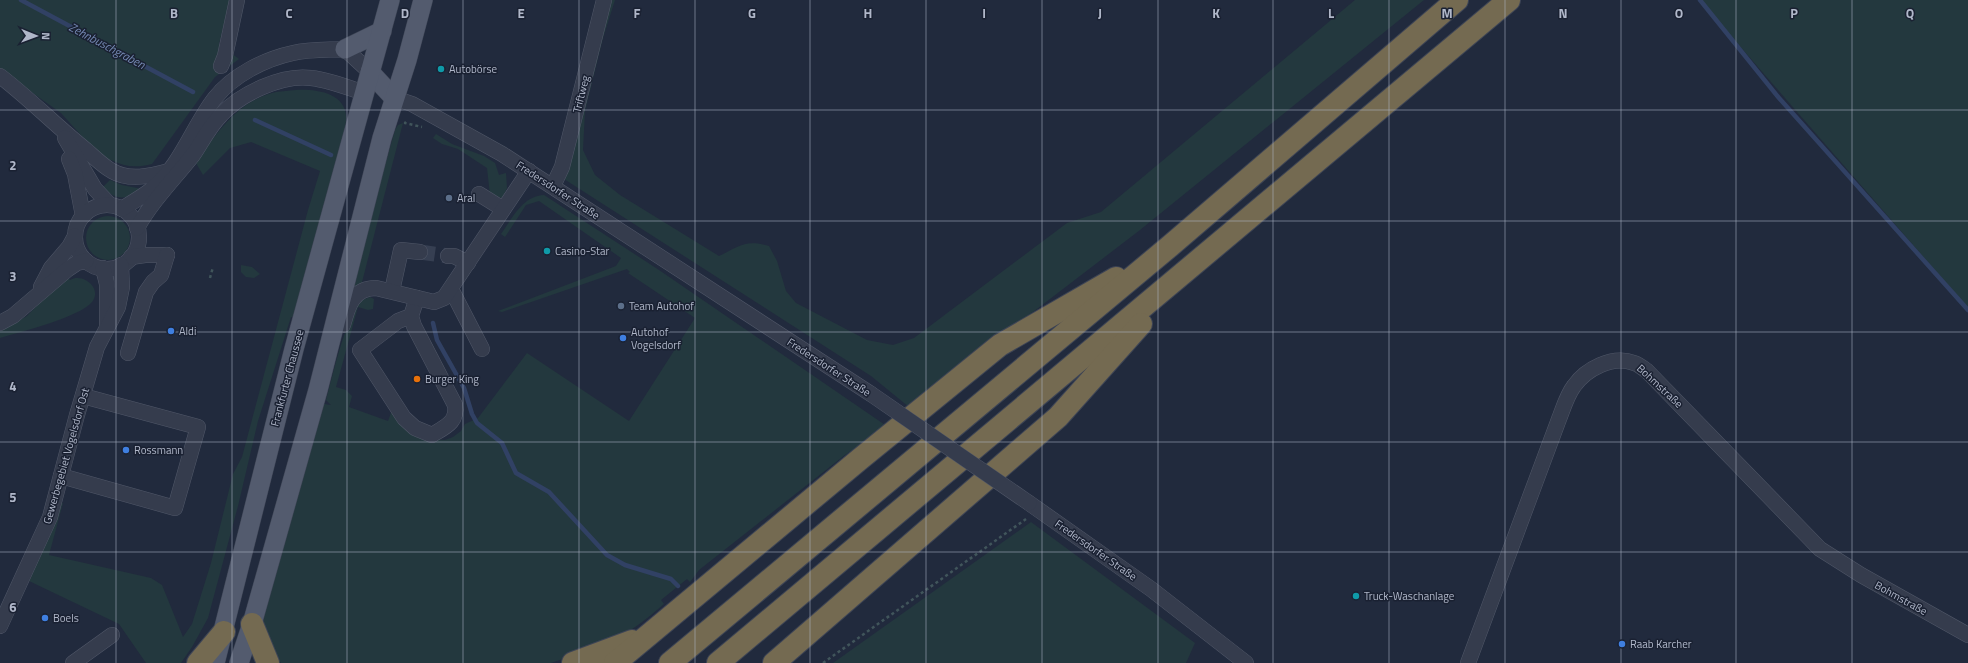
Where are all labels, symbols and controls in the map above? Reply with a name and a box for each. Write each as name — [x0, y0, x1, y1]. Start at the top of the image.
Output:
text: B — [170, 3, 178, 23]
text: C — [285, 3, 293, 23]
text: D — [401, 3, 409, 23]
text: E — [517, 3, 525, 23]
text: F — [634, 3, 641, 23]
text: G — [748, 3, 756, 23]
text: H — [864, 3, 872, 23]
text: I — [982, 3, 986, 23]
text: J — [1098, 3, 1102, 23]
text: K — [1212, 3, 1220, 23]
text: L — [1328, 3, 1334, 23]
text: M — [1441, 3, 1453, 23]
text: N — [1558, 3, 1568, 23]
text: O — [1675, 3, 1683, 23]
text: P — [1790, 3, 1798, 23]
text: Q — [1906, 3, 1914, 23]
north arrow — [16, 16, 56, 56]
water label: Zehnbuschgraben — [66, 17, 150, 74]
text: N — [38, 32, 54, 40]
place label: Autobörse — [449, 61, 498, 77]
marker: Autobörse — [436, 64, 446, 74]
street label: Triftweg — [569, 73, 593, 114]
text: 2 — [9, 155, 17, 175]
street label: Fredersdorfer Straße — [513, 157, 603, 223]
place label: Aral — [457, 190, 475, 206]
marker: Aral — [444, 193, 454, 203]
place label: Casino-Star — [555, 243, 609, 259]
marker: Casino-Star — [542, 246, 552, 256]
text: 3 — [9, 266, 17, 286]
place label: Team Autohof — [629, 298, 694, 314]
marker: Team Autohof — [616, 301, 626, 311]
place label: Aldi — [179, 323, 196, 339]
place label: Autohof Vogelsdorf — [631, 324, 681, 353]
marker: Aldi — [166, 326, 176, 336]
street label: Frankfurter Chaussee — [266, 327, 308, 428]
marker: Autohof Vogelsdorf — [618, 333, 628, 343]
street label: Fredersdorfer Straße — [784, 334, 874, 400]
street label: Bohmstraße — [1633, 360, 1687, 412]
place label: Burger King — [425, 371, 479, 387]
marker: Burger King — [412, 374, 422, 384]
text: 4 — [9, 376, 17, 396]
street label: Gewerbegebiet Vogelsdorf Ost — [39, 386, 93, 526]
place label: Rossmann — [134, 442, 183, 458]
marker: Rossmann — [121, 445, 131, 455]
text: 5 — [9, 487, 17, 507]
street label: Fredersdorfer Straße — [1052, 516, 1141, 585]
street label: Bohmstraße — [1872, 577, 1931, 619]
place label: Truck-Waschanlage — [1364, 588, 1455, 604]
marker: Truck-Waschanlage — [1351, 591, 1361, 601]
text: 6 — [9, 597, 17, 617]
place label: Boels — [53, 610, 79, 626]
marker: Boels — [40, 613, 50, 623]
place label: Raab Karcher — [1630, 636, 1692, 652]
marker: Raab Karcher — [1617, 639, 1627, 649]

